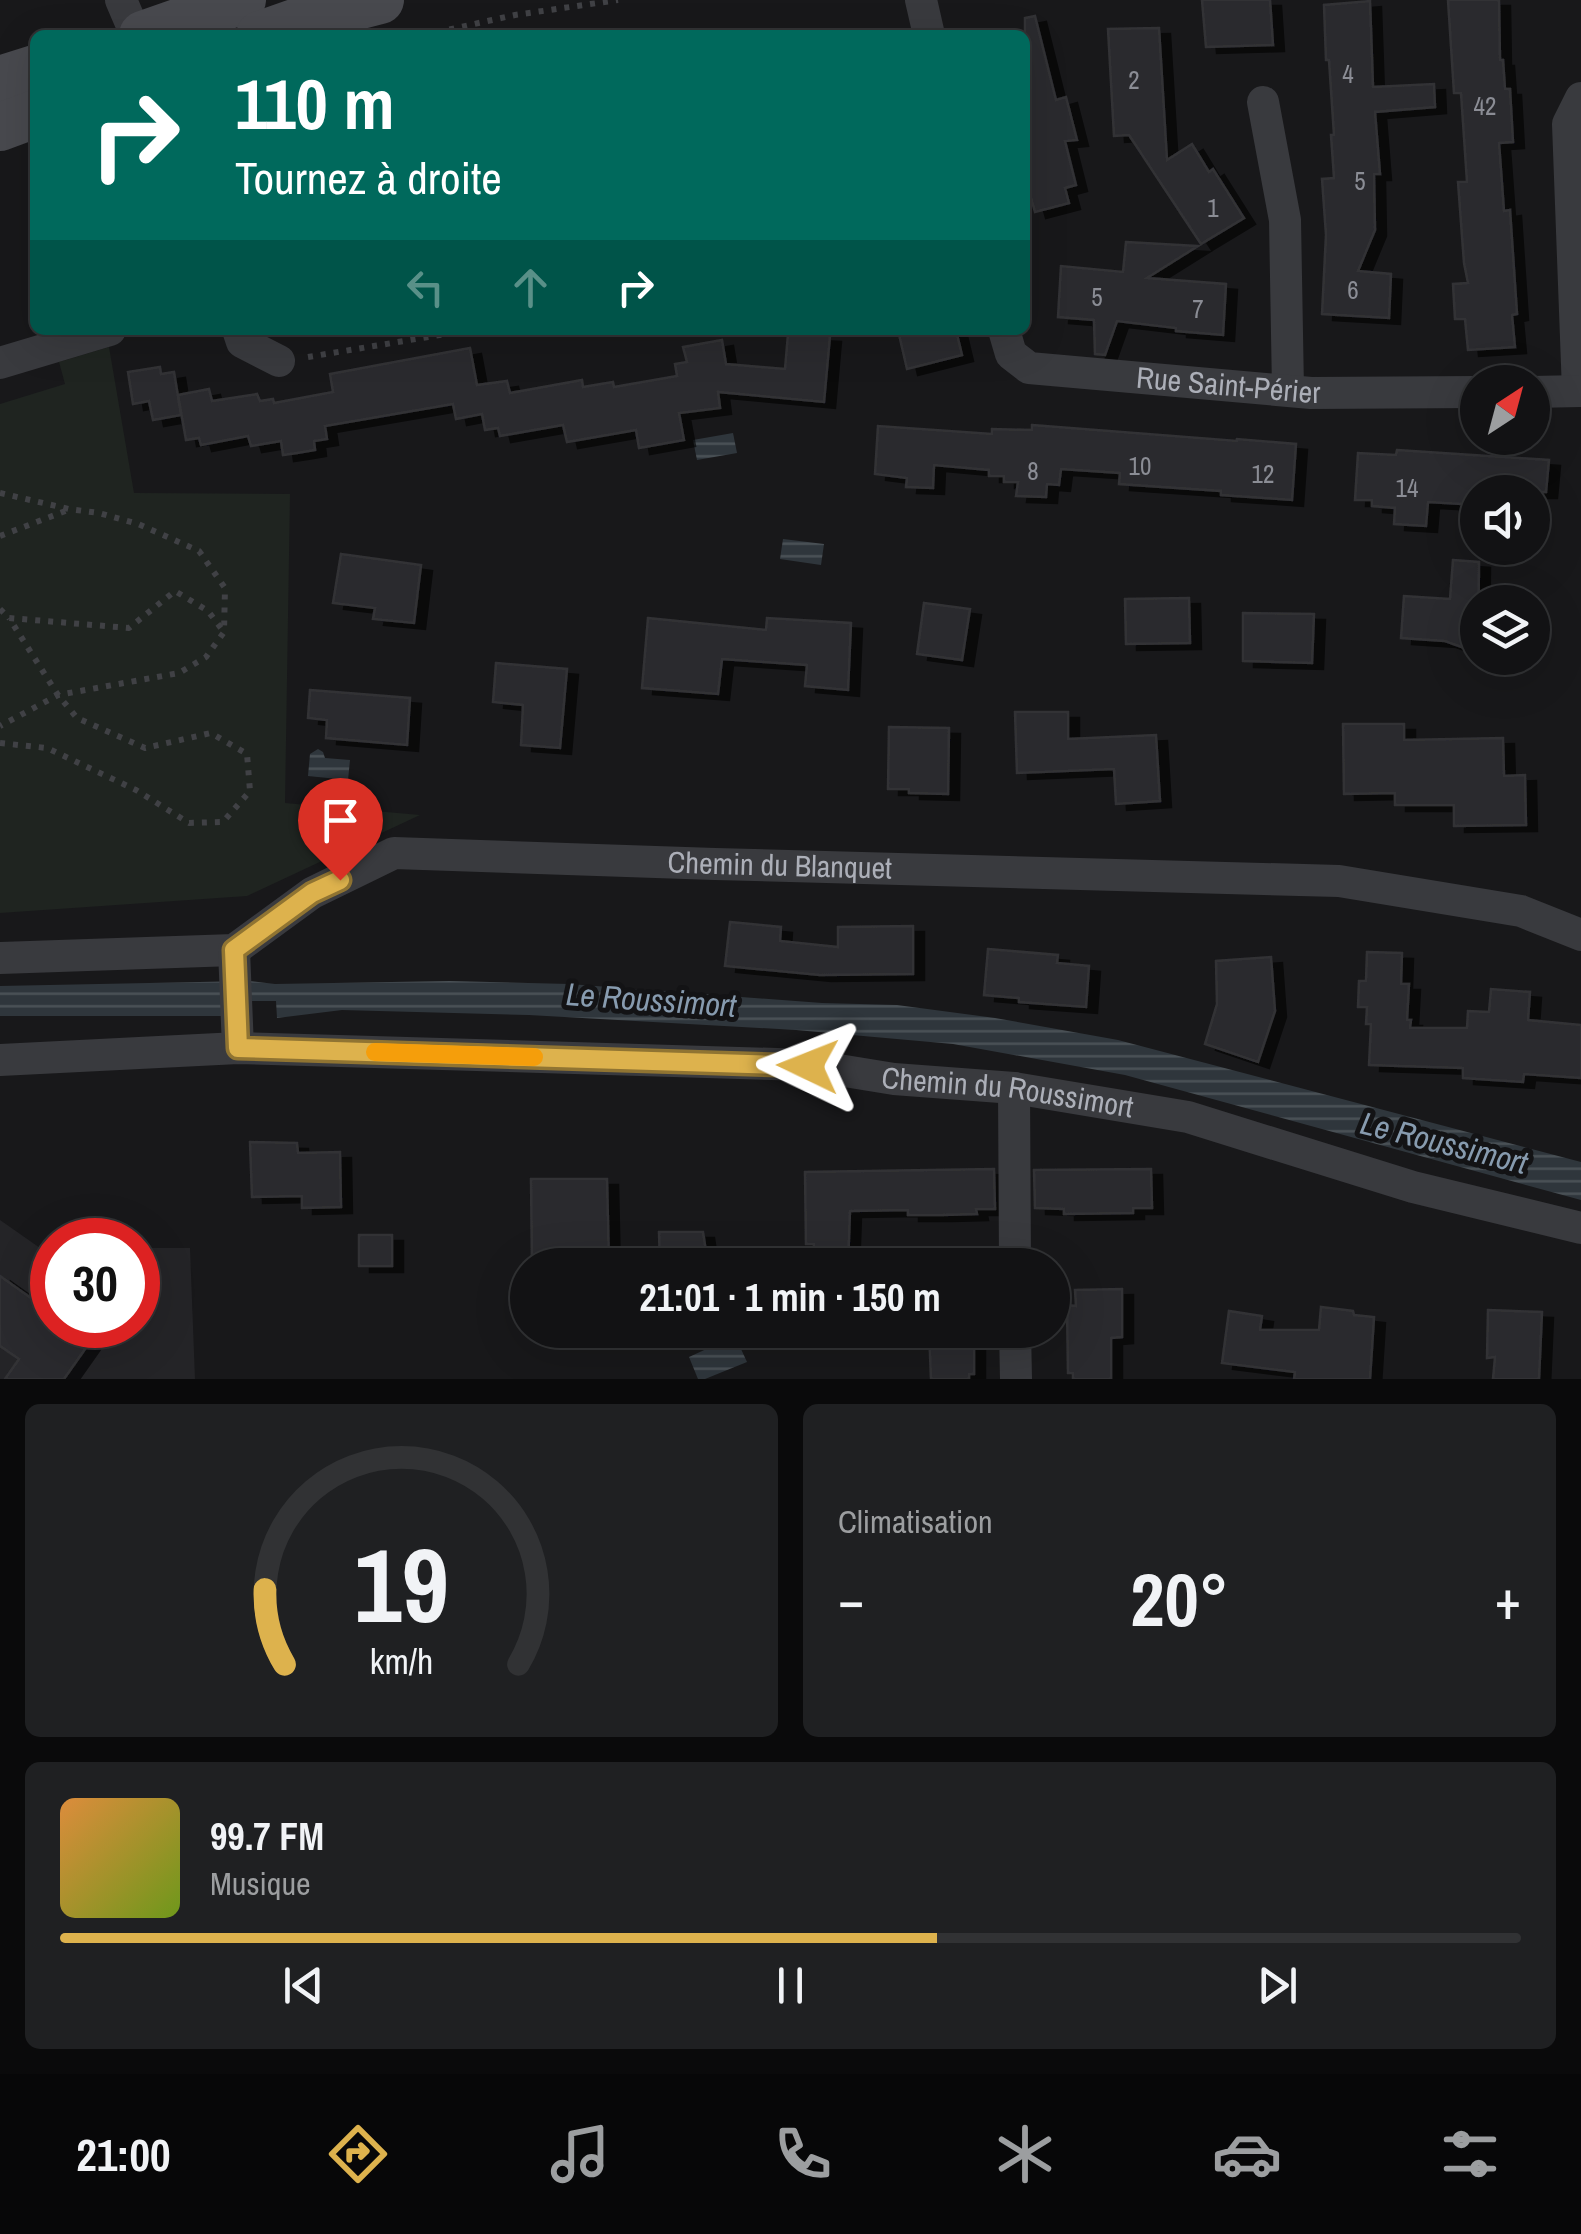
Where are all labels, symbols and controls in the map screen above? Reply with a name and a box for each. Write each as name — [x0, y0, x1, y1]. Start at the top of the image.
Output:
text: 110 m — [235, 57, 395, 151]
house number: 4 — [1342, 57, 1354, 91]
house number: 2 — [1128, 63, 1140, 97]
icon: right — [70, 70, 200, 200]
house number: 42 — [1474, 89, 1496, 123]
text: Tournez à droite — [235, 147, 502, 208]
house number: 5 — [1354, 164, 1366, 198]
house number: 1 — [1207, 191, 1219, 225]
icon: left — [398, 260, 453, 315]
icon: ahead — [503, 260, 558, 315]
icon: right — [608, 260, 663, 315]
house number: 6 — [1347, 273, 1359, 307]
house number: 5 — [1091, 280, 1103, 314]
house number: 7 — [1192, 292, 1204, 326]
street label: Rue Saint-Périer — [1135, 357, 1321, 412]
north arrow — [1460, 365, 1550, 455]
map controls — [1460, 365, 1550, 675]
house number: 10 — [1129, 449, 1151, 483]
house number: 8 — [1027, 454, 1039, 488]
house number: 12 — [1252, 457, 1274, 491]
house number: 14 — [1396, 471, 1418, 505]
button: sound — [1460, 475, 1550, 565]
button: layers — [1460, 585, 1550, 675]
pin — [298, 778, 383, 881]
icon: arrive — [313, 793, 368, 848]
street label: Chemin du Blanquet — [667, 841, 893, 888]
water label: Le Roussimort — [564, 972, 738, 1027]
position arrow — [756, 1014, 860, 1118]
street label: Chemin du Roussimort — [879, 1056, 1136, 1127]
water label: Le Roussimort — [1356, 1101, 1533, 1184]
speed limit sign: 30 — [30, 1218, 160, 1348]
text: 21:01 · 1 min · 150 m — [639, 1272, 941, 1323]
text: Climatisation — [838, 1500, 993, 1543]
text: 19 — [354, 1514, 449, 1654]
text: 20° — [1130, 1548, 1229, 1649]
text: − — [838, 1562, 864, 1636]
text: + — [1495, 1562, 1521, 1636]
text: km/h — [370, 1637, 433, 1685]
text: 99.7 FM — [210, 1811, 324, 1862]
text: Musique — [210, 1862, 311, 1905]
icon: previous — [276, 1958, 331, 2013]
icon: pause — [763, 1958, 818, 2013]
icon: next — [1250, 1958, 1305, 2013]
icon: directions — [323, 2119, 393, 2189]
icon: music — [545, 2119, 615, 2189]
icon: phone — [768, 2119, 838, 2189]
icon: climate — [990, 2119, 1060, 2189]
icon: car — [1212, 2119, 1282, 2189]
icon: filters — [1435, 2119, 1505, 2189]
text: 21:00 — [76, 2124, 171, 2185]

